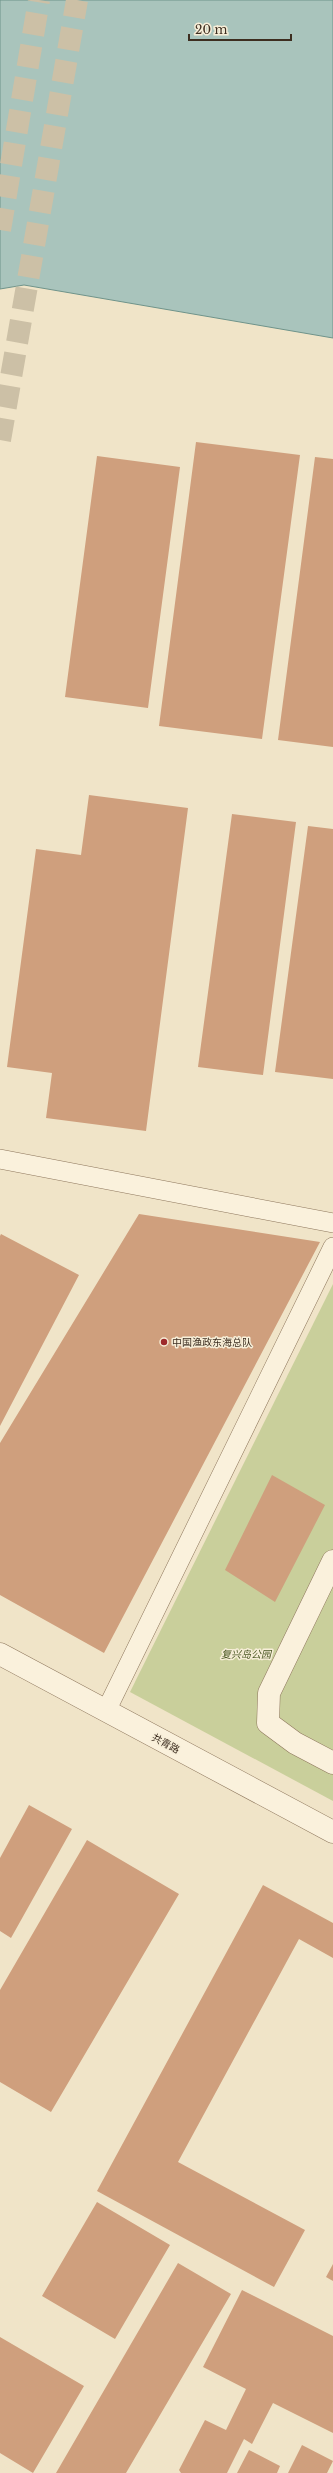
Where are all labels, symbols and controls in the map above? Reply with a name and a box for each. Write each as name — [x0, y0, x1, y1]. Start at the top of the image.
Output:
scale bar — [189, 16, 291, 42]
text: 20 m — [195, 22, 227, 37]
place label: 中国渔政东海总队 — [172, 1336, 252, 1349]
marker: 中国渔政东海总队 — [159, 1337, 169, 1347]
park label: 复兴岛公园 — [221, 1648, 273, 1661]
street label: 共青路 — [149, 1731, 182, 1756]

